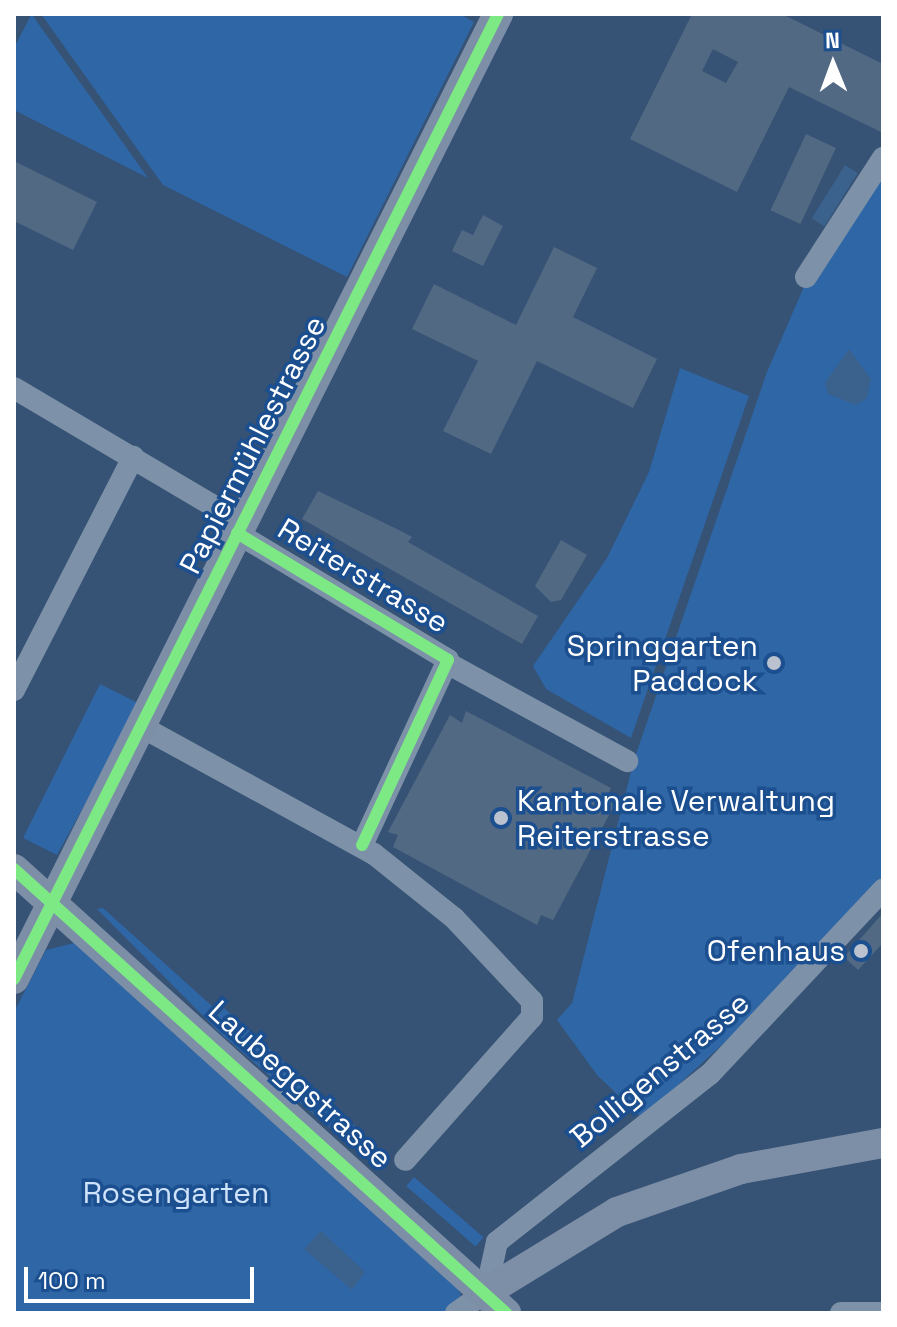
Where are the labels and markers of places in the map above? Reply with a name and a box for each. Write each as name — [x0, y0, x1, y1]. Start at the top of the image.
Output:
place label: Springgarten Paddock — [567, 628, 758, 698]
marker: Springgarten Paddock — [765, 654, 783, 672]
place label: Kantonale Verwaltung Reiterstrasse — [517, 783, 835, 854]
marker: Kantonale Verwaltung Reiterstrasse — [492, 809, 510, 827]
place label: Ofenhaus — [707, 933, 845, 969]
marker: Ofenhaus — [852, 942, 870, 960]

